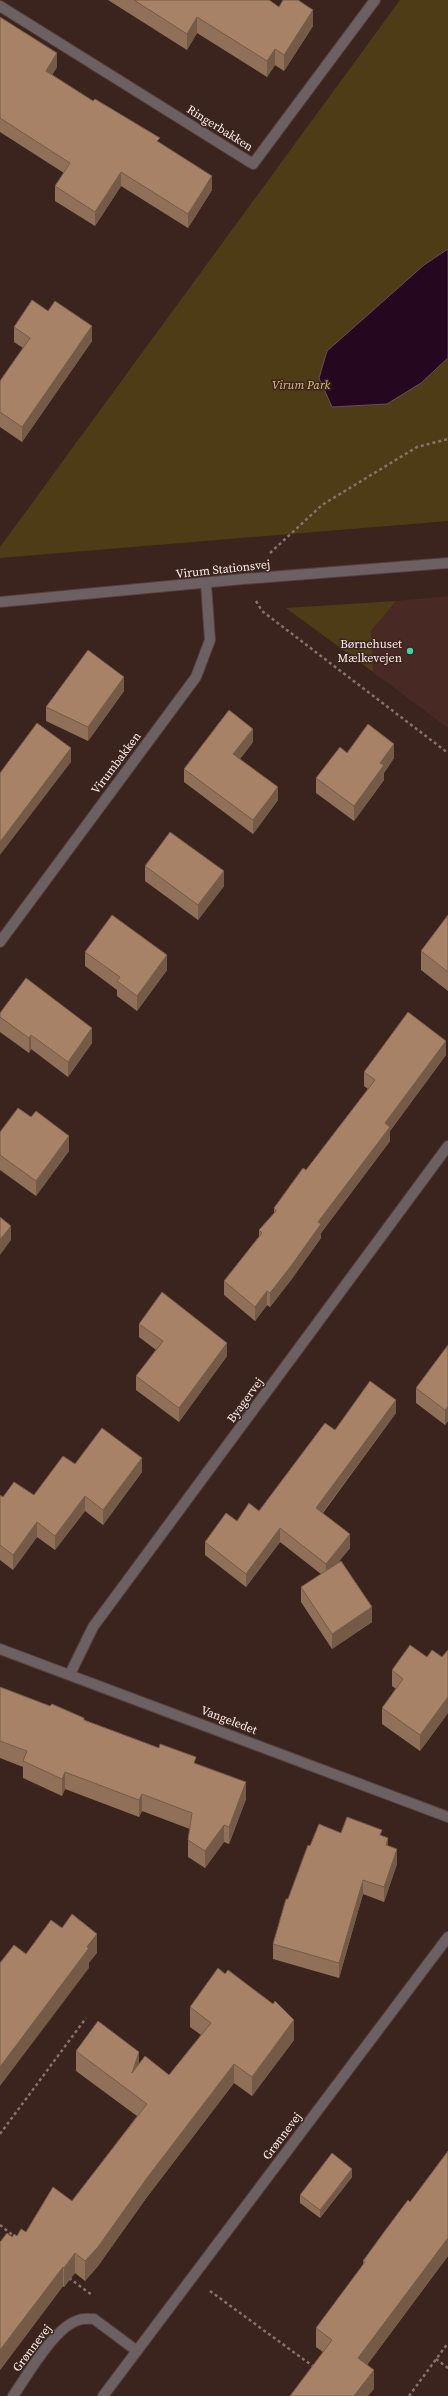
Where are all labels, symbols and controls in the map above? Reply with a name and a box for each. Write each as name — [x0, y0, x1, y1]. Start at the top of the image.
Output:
street label: Ringerbakken — [184, 101, 256, 155]
park label: Virum Park — [272, 377, 330, 393]
street label: Virum Stationsvej — [175, 556, 271, 582]
place label: Børnehuset Mælkevejen — [338, 636, 402, 666]
marker: Børnehuset Mælkevejen — [405, 646, 415, 656]
street label: Virumbakken — [87, 729, 145, 797]
street label: Byagervej — [223, 1374, 267, 1426]
street label: Vangeledet — [199, 1702, 260, 1738]
street label: Grønnevej — [259, 2109, 305, 2163]
street label: Grønnevej — [9, 2321, 55, 2375]

